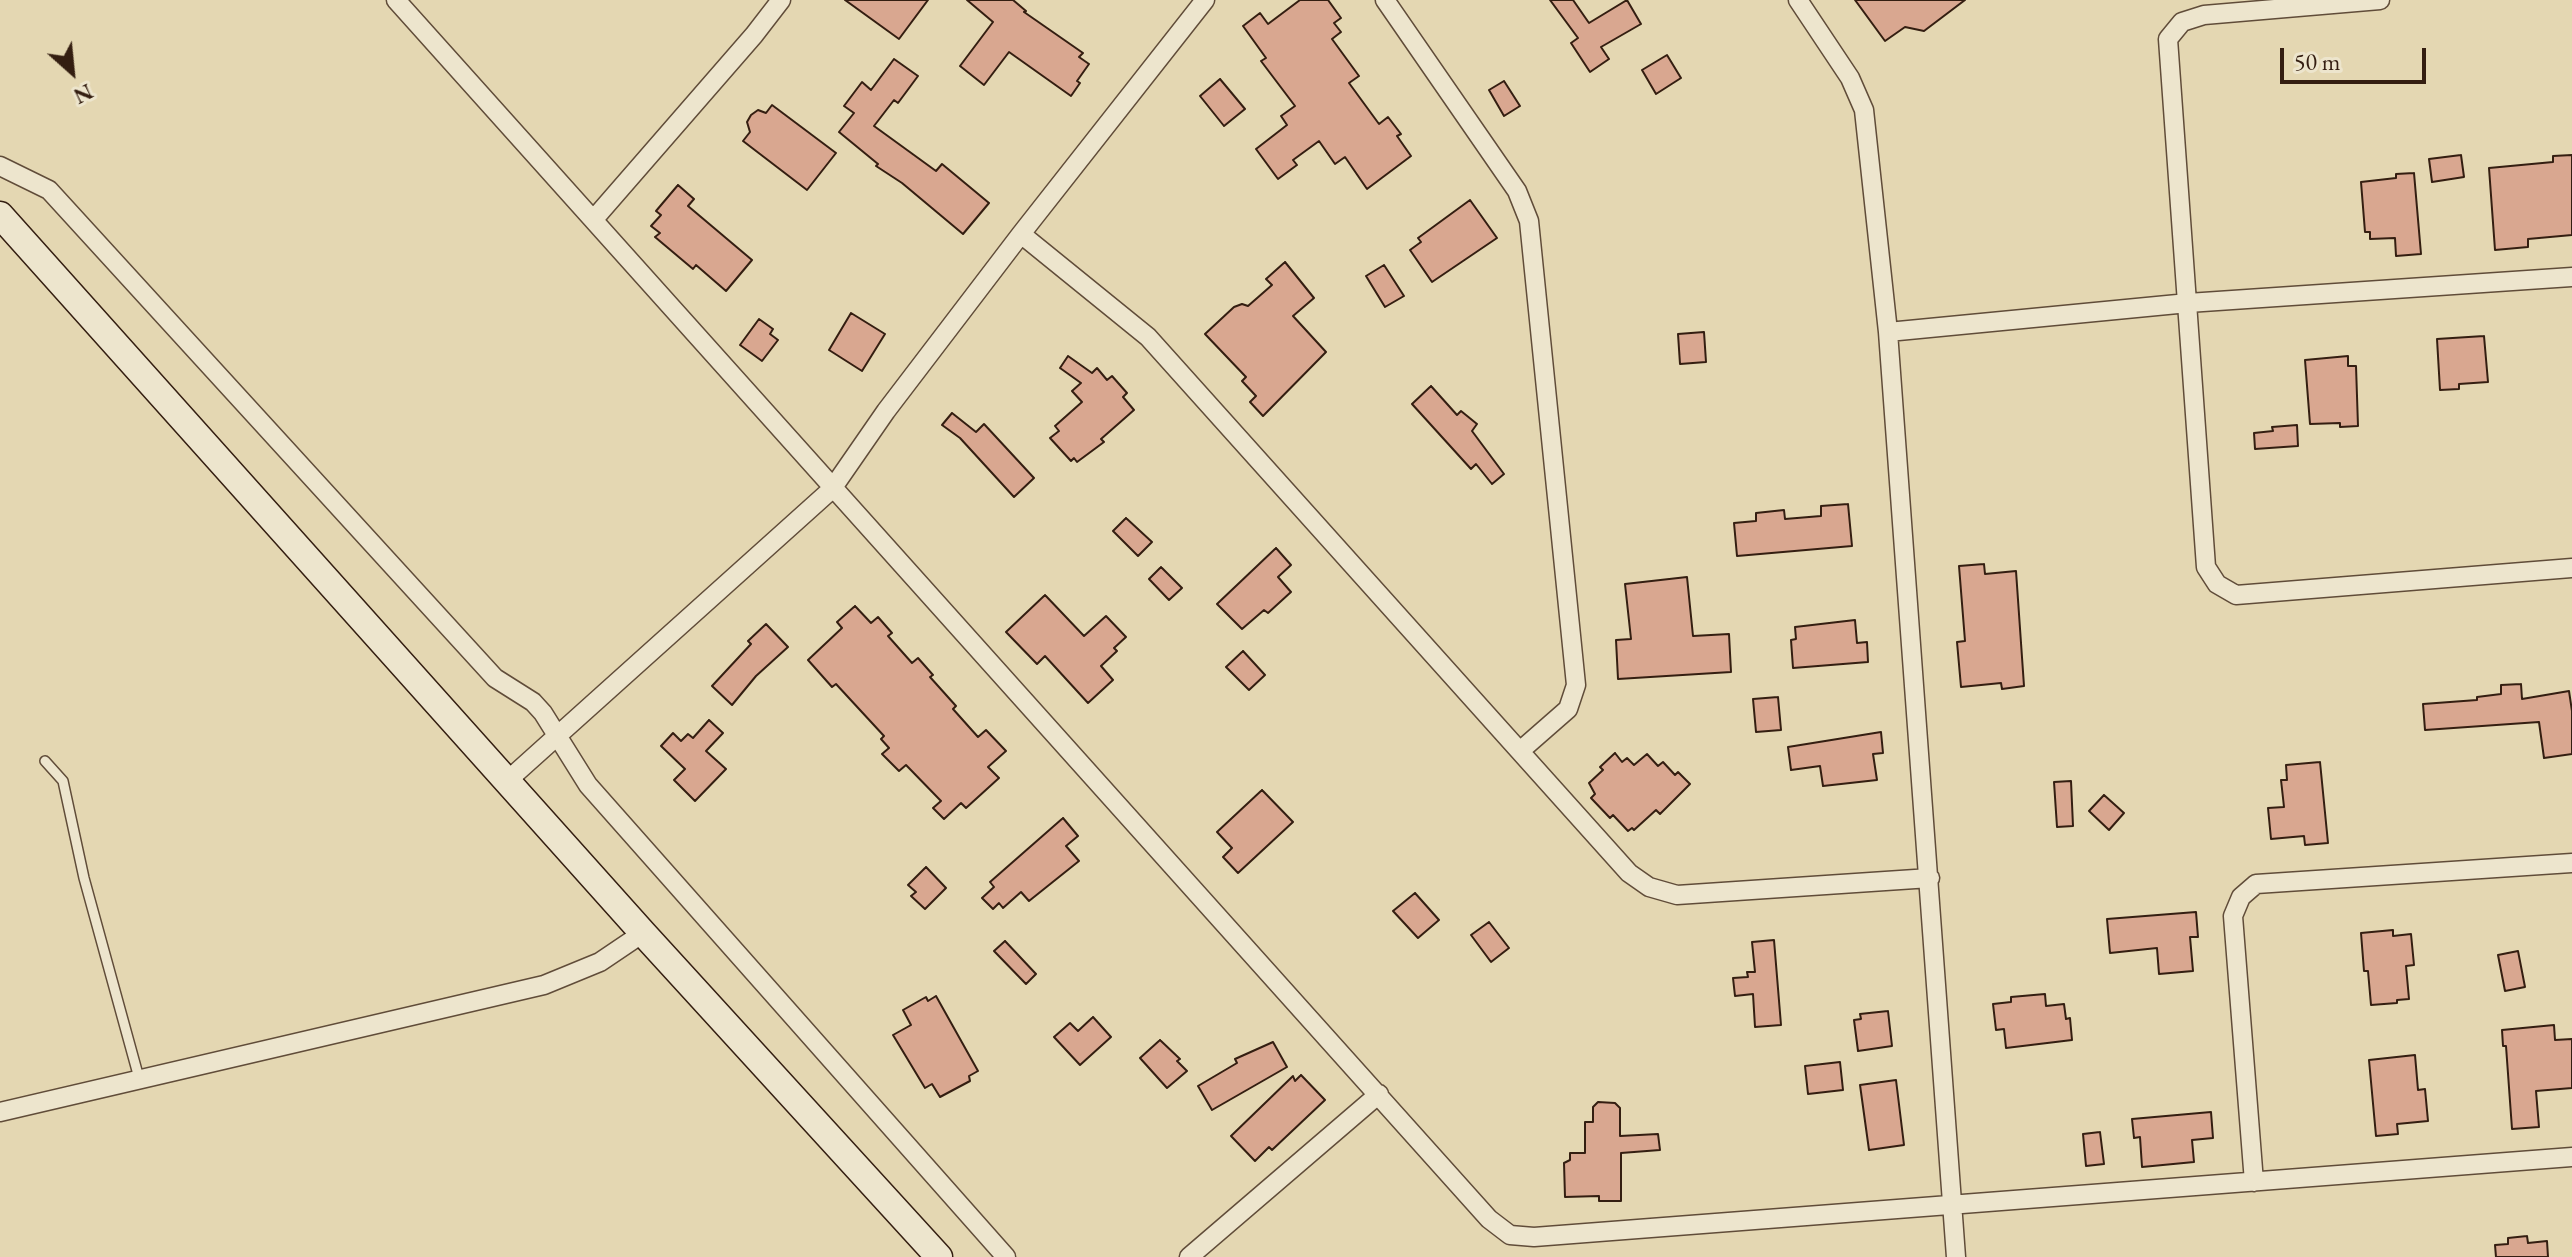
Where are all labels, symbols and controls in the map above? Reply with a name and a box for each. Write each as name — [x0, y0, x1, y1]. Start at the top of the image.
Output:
north arrow — [32, 32, 112, 112]
scale bar — [2284, 32, 2430, 82]
text: 50 m — [2294, 46, 2341, 77]
text: N — [69, 77, 98, 111]

